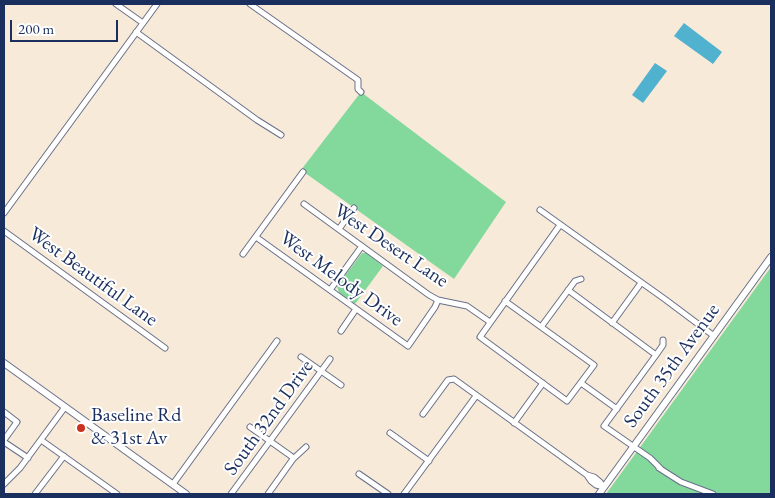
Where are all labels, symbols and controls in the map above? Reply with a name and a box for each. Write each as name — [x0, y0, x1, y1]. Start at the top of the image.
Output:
scale bar — [12, 10, 120, 42]
text: 200 m — [18, 19, 54, 38]
street label: West Desert Lane — [329, 199, 453, 293]
street label: West Beautiful Lane — [24, 222, 162, 332]
street label: West Melody Drive — [275, 226, 407, 332]
street label: South 35th Avenue — [619, 299, 725, 433]
street label: South 32nd Drive — [219, 356, 319, 480]
place label: Baseline Rd & 31st Av — [91, 404, 181, 451]
marker: Baseline Rd & 31st Av — [75, 422, 87, 434]

